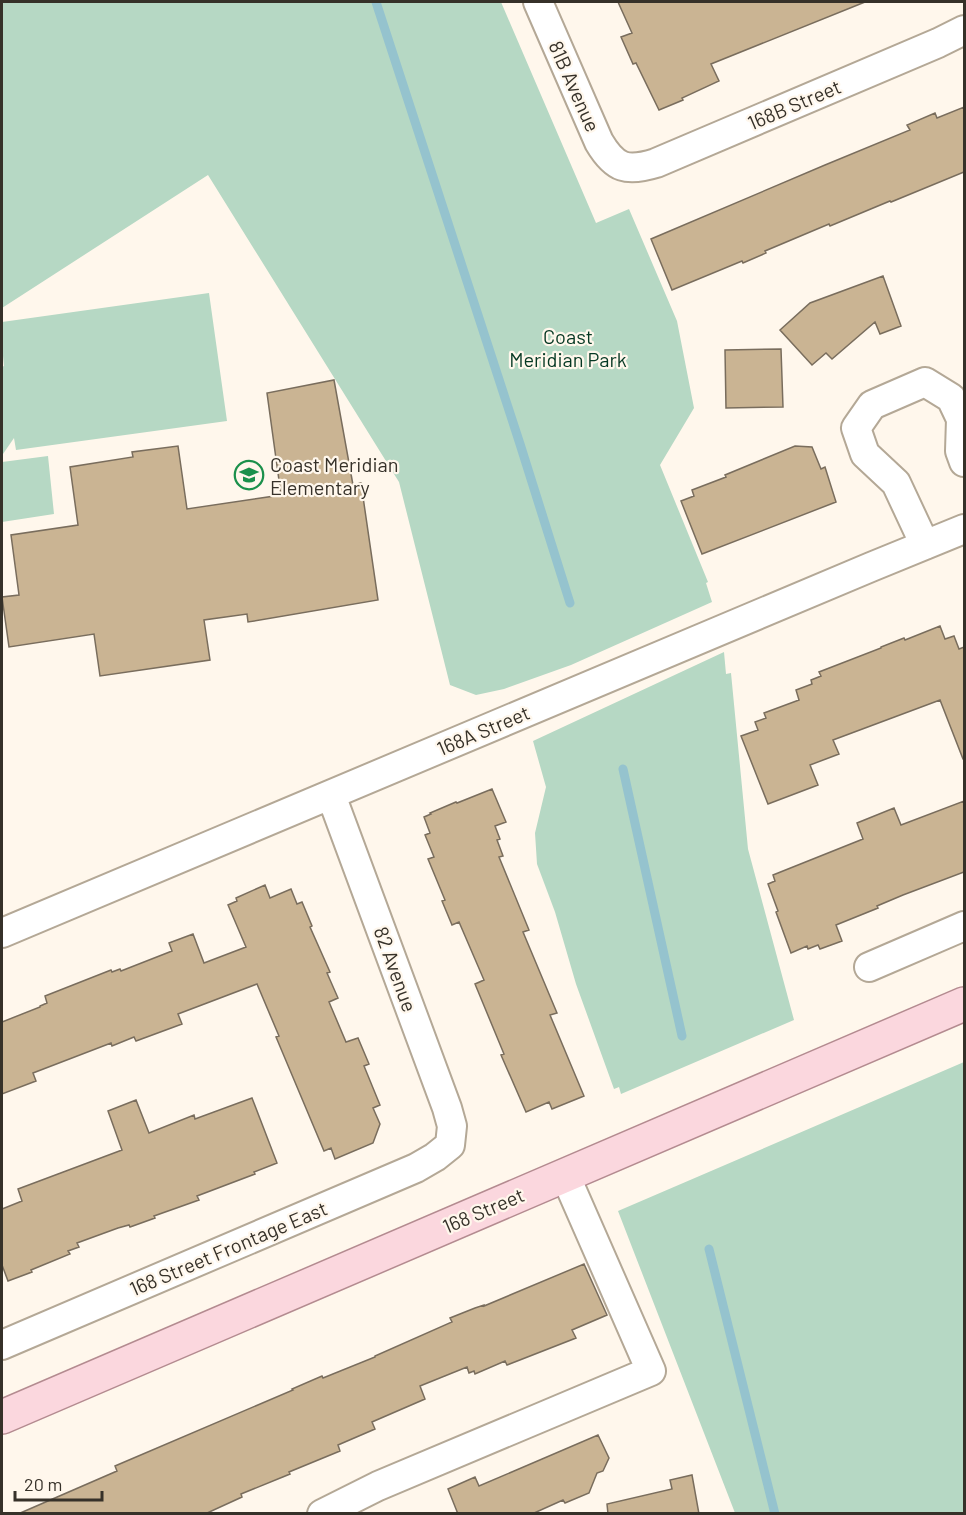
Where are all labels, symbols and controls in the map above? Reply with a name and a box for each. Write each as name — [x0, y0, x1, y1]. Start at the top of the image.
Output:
street label: 81B Avenue — [544, 37, 606, 135]
street label: 168B Street — [744, 74, 844, 134]
park label: Coast Meridian Park — [509, 324, 627, 371]
place label: Coast Meridian Elementary — [270, 452, 398, 499]
school or university icon: Coast Meridian Elementary — [233, 459, 265, 491]
street label: 168A Street — [433, 700, 533, 760]
street label: 82 Avenue — [370, 923, 422, 1015]
street label: 168 Street — [439, 1182, 527, 1238]
street label: 168 Street Frontage East — [126, 1195, 330, 1301]
scale bar — [15, 1464, 102, 1502]
text: 20 m — [24, 1473, 62, 1495]

